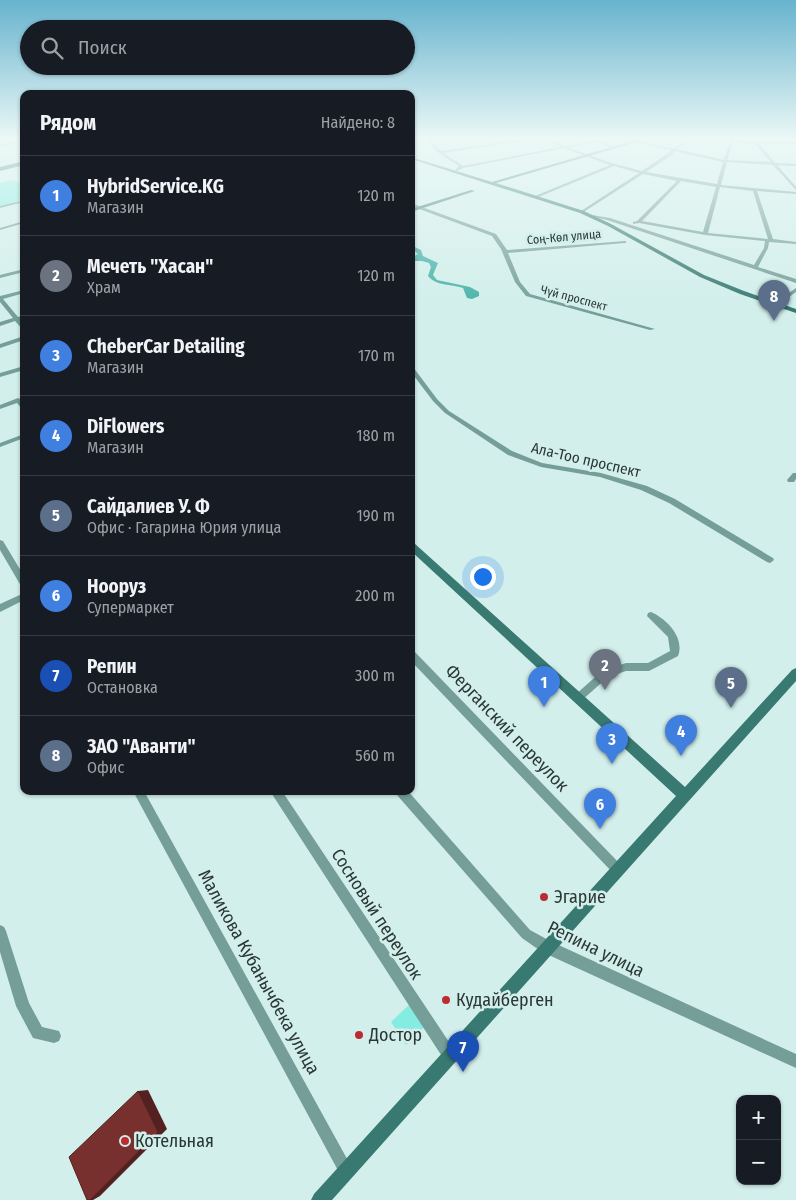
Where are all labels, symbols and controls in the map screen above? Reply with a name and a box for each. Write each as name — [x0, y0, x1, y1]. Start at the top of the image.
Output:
search box — [20, 20, 415, 75]
icon: search — [38, 34, 66, 62]
text: Поиск — [78, 36, 127, 59]
text: Рядом — [40, 110, 96, 136]
text: Найдено: 8 — [321, 113, 395, 132]
text: HybridService.KG — [87, 175, 224, 198]
text: 1 — [53, 186, 59, 205]
text: 120 m — [357, 186, 395, 205]
text: Магазин — [87, 198, 144, 217]
street label: Соң-Көл улица — [526, 227, 602, 247]
text: Мечеть "Хасан" — [87, 255, 213, 278]
text: 2 — [52, 266, 60, 285]
text: 120 m — [357, 266, 395, 285]
text: Храм — [87, 278, 121, 297]
pin: 8 — [758, 280, 790, 321]
street label: Чүй проспект — [539, 282, 609, 314]
text: CheberCar Detailing — [87, 335, 245, 358]
text: 3 — [52, 346, 60, 365]
text: 170 m — [358, 346, 395, 365]
text: Магазин — [87, 358, 144, 377]
text: DiFlowers — [87, 415, 164, 438]
text: 4 — [52, 426, 60, 445]
text: 180 m — [356, 426, 395, 445]
text: Магазин — [87, 438, 144, 457]
street label: Ала-Тоо проспект — [530, 439, 643, 482]
text: Сайдалиев У. Ф — [87, 495, 210, 518]
text: 5 — [52, 506, 60, 525]
text: 190 m — [357, 506, 395, 525]
text: Офис · Гагарина Юрия улица — [87, 518, 281, 537]
your location — [470, 564, 496, 590]
text: Нооруз — [87, 575, 146, 598]
text: 6 — [52, 586, 60, 605]
text: 200 m — [355, 586, 395, 605]
text: Супермаркет — [87, 598, 174, 617]
pin: 2 — [589, 649, 621, 690]
text: Репин — [87, 655, 137, 678]
street label: Ферганский переулок — [441, 660, 574, 796]
text: 7 — [53, 666, 59, 685]
text: 300 m — [355, 666, 395, 685]
pin: 1 — [528, 666, 560, 707]
pin: 5 — [715, 667, 747, 708]
text: Остановка — [87, 678, 158, 697]
pin: 4 — [665, 715, 697, 756]
pin: 3 — [596, 723, 628, 764]
text: ЗАО "Аванти" — [87, 735, 195, 758]
text: 8 — [52, 746, 60, 765]
text: 560 m — [355, 746, 395, 765]
text: Офис — [87, 758, 124, 777]
pin: 6 — [584, 788, 616, 829]
street label: Сосновый переулок — [326, 844, 428, 984]
street label: Маликова Кубанычбека улица — [193, 866, 325, 1078]
place label: Эгарие — [554, 886, 606, 908]
marker: Эгарие — [538, 891, 550, 903]
street label: Репина улица — [544, 916, 648, 982]
place label: Кудайберген — [456, 989, 554, 1011]
marker: Кудайберген — [440, 994, 452, 1006]
place label: Достор — [368, 1024, 422, 1046]
marker: Достор — [353, 1029, 365, 1041]
pin: 7 — [447, 1031, 479, 1072]
map controls — [736, 1095, 781, 1185]
button: + — [736, 1095, 781, 1140]
place label: Котельная — [135, 1130, 214, 1152]
marker: Котельная — [119, 1135, 131, 1147]
button: − — [736, 1140, 781, 1185]

